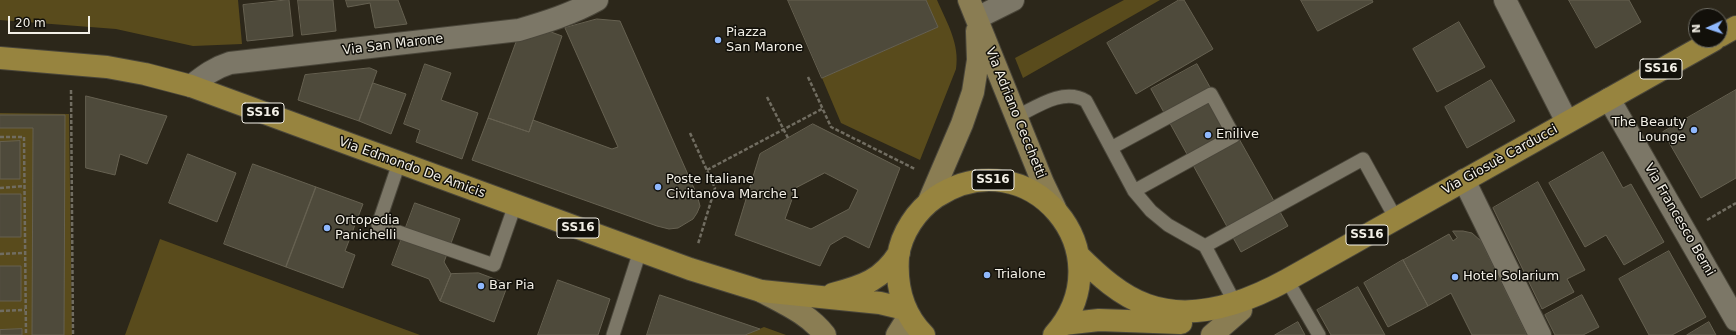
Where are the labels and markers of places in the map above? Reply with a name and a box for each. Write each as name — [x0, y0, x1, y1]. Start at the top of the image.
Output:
place label: Piazza San Marone — [726, 25, 803, 56]
marker: Piazza San Marone — [713, 35, 723, 45]
place label: The Beauty Lounge — [1612, 115, 1686, 146]
marker: The Beauty Lounge — [1689, 125, 1699, 135]
place label: Enilive — [1216, 127, 1259, 143]
marker: Enilive — [1203, 130, 1213, 140]
place label: Poste Italiane Civitanova Marche 1 — [666, 172, 799, 203]
marker: Poste Italiane Civitanova Marche 1 — [653, 182, 663, 192]
place label: Ortopedia Panichelli — [335, 213, 400, 244]
marker: Ortopedia Panichelli — [322, 223, 332, 233]
place label: Trialone — [995, 267, 1046, 283]
place label: Hotel Solarium — [1463, 269, 1559, 285]
marker: Trialone — [982, 270, 992, 280]
marker: Hotel Solarium — [1450, 272, 1460, 282]
place label: Bar Pia — [489, 278, 534, 294]
marker: Bar Pia — [476, 281, 486, 291]

